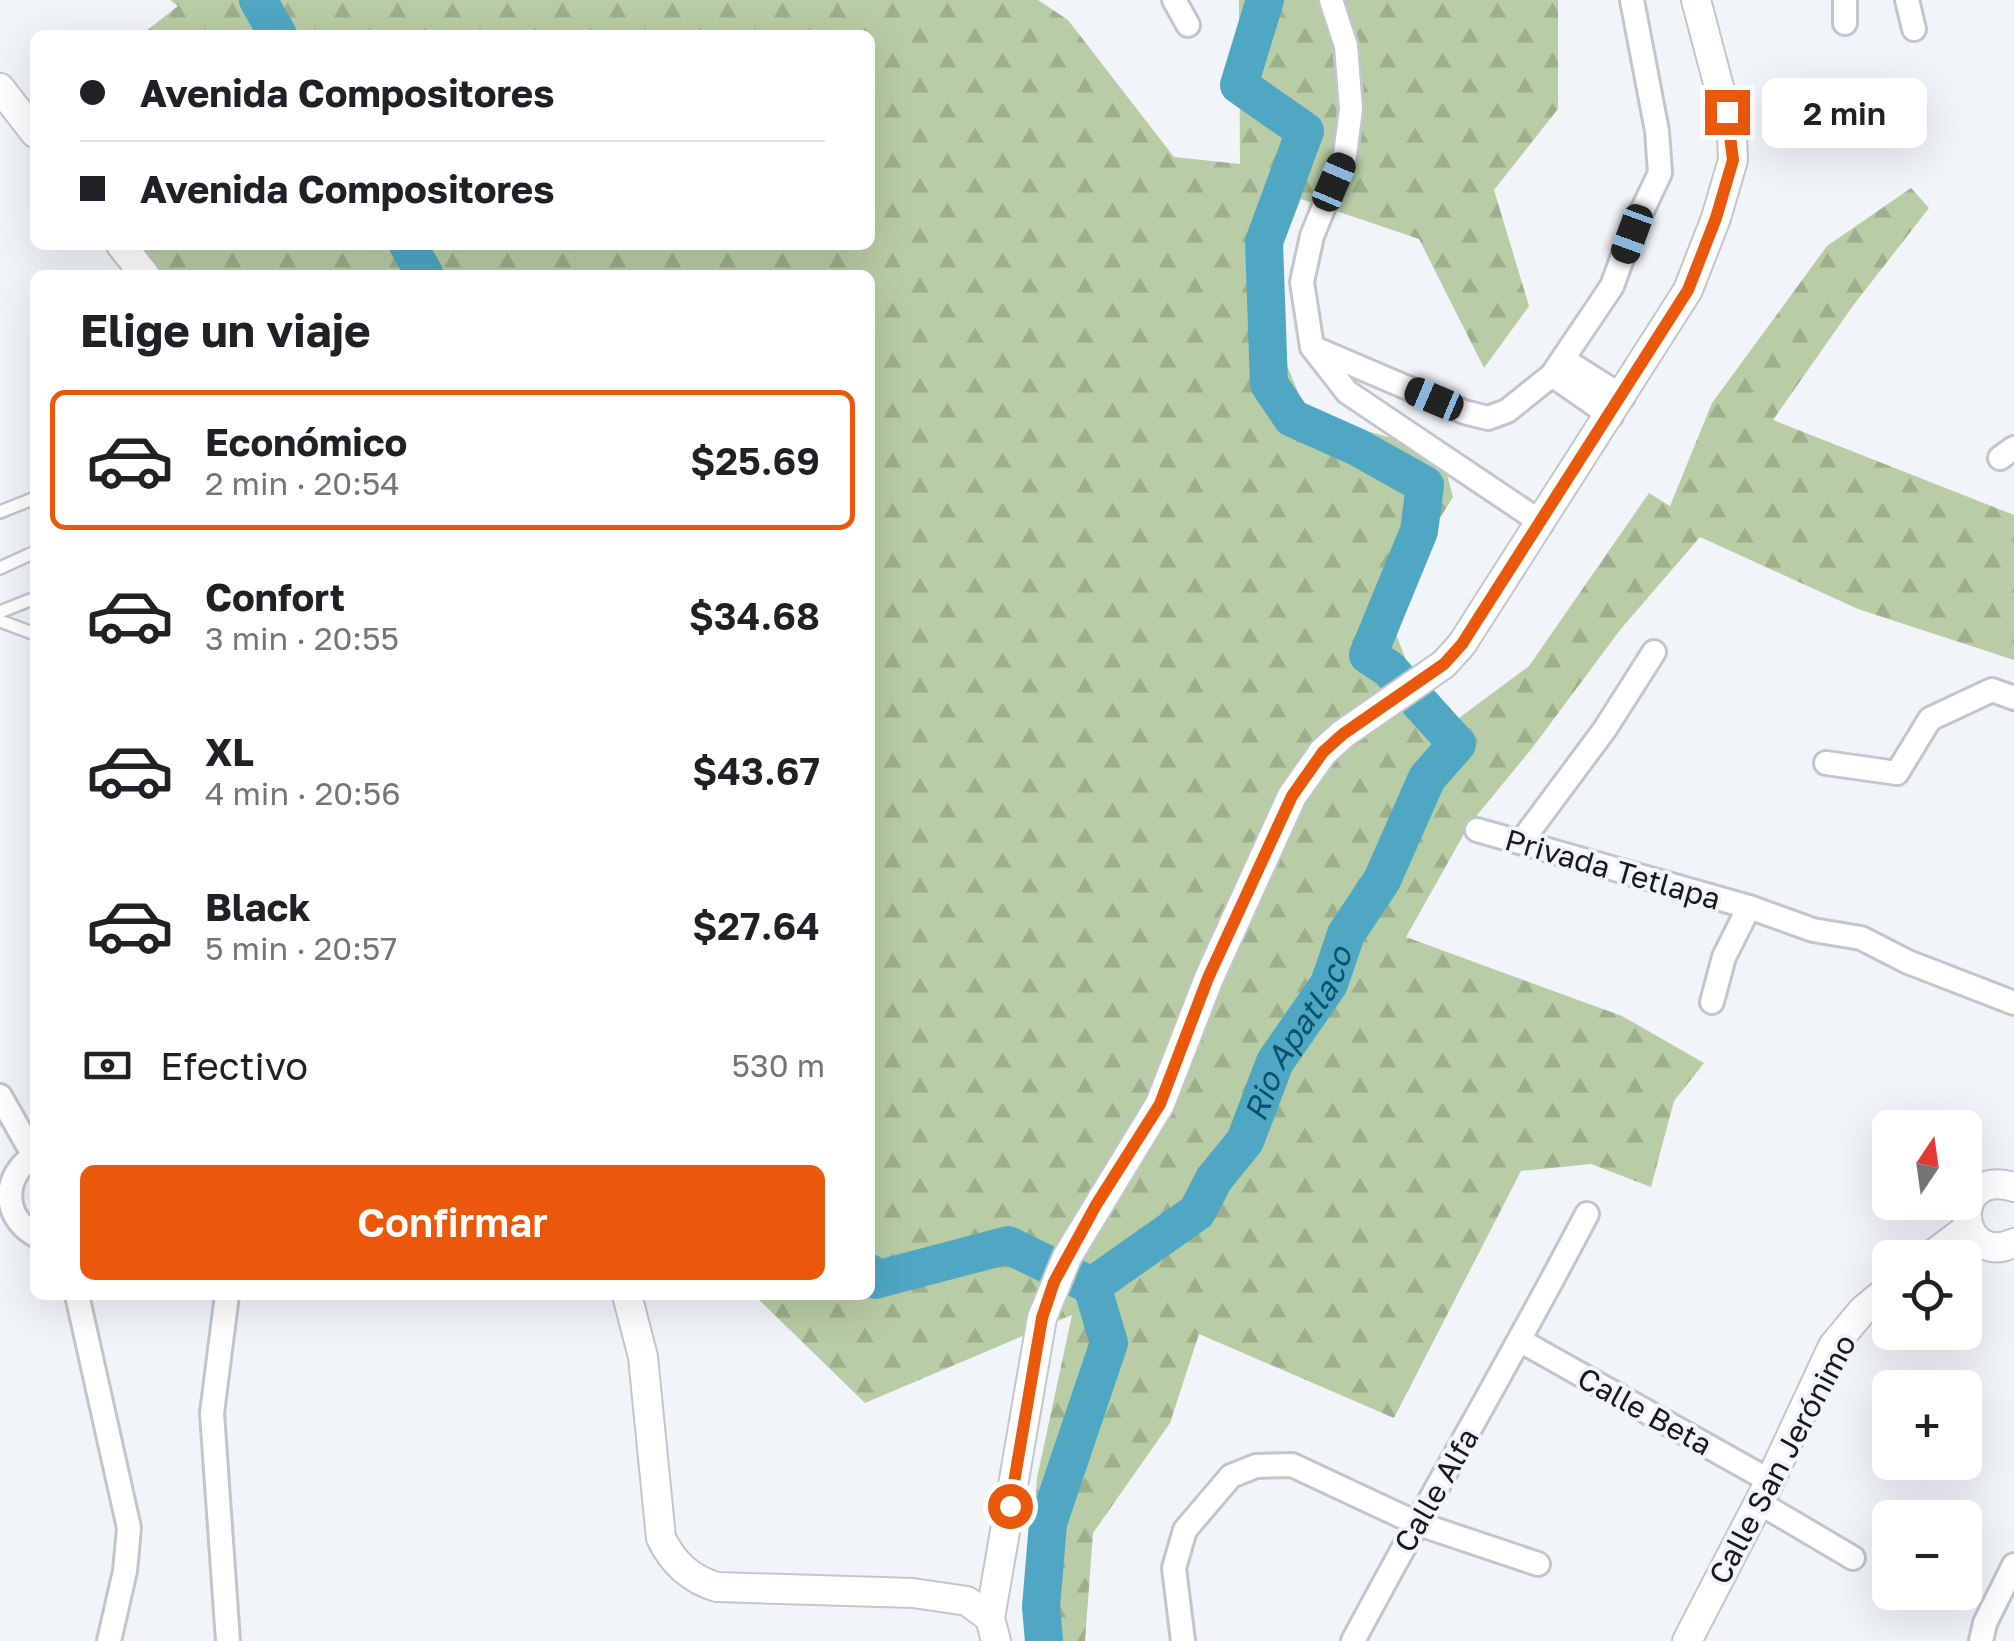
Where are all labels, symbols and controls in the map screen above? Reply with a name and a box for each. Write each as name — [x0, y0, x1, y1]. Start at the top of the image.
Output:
text: Avenida Compositores — [140, 70, 555, 115]
callout: 2 min — [1762, 77, 1927, 147]
route end — [1705, 90, 1750, 135]
text: 2 min — [1803, 94, 1886, 132]
car — [1308, 149, 1360, 215]
text: Avenida Compositores — [140, 166, 555, 211]
car — [1608, 201, 1656, 267]
text: Elige un viaje — [80, 303, 371, 357]
car — [1401, 373, 1467, 425]
icon: car — [85, 415, 175, 505]
text: Económico — [205, 419, 407, 464]
text: $25.69 — [690, 438, 820, 483]
text: 2 min · 20:54 — [205, 464, 400, 502]
icon: car — [85, 570, 175, 660]
text: Confort — [205, 574, 345, 619]
text: $34.68 — [689, 593, 820, 638]
text: 3 min · 20:55 — [205, 619, 399, 657]
icon: car — [85, 725, 175, 815]
text: XL — [205, 729, 254, 774]
text: $43.67 — [692, 748, 820, 793]
text: 4 min · 20:56 — [205, 774, 401, 812]
street label: Privada Tetlapa — [1501, 821, 1725, 917]
icon: car — [85, 880, 175, 970]
text: Black — [205, 884, 310, 929]
text: $27.64 — [692, 903, 820, 948]
text: 5 min · 20:57 — [205, 929, 397, 967]
water label: Rio Apatlaco — [1235, 940, 1360, 1126]
icon: cash — [80, 1038, 135, 1093]
text: Efectivo — [160, 1043, 308, 1088]
text: 530 m — [732, 1046, 825, 1084]
north arrow — [1872, 1110, 1982, 1220]
map controls — [1872, 1110, 1982, 1610]
button: Confirmar — [80, 1165, 825, 1280]
button: locate — [1872, 1240, 1982, 1350]
street label: Calle San Jerónimo — [1701, 1328, 1863, 1590]
street label: Calle Beta — [1572, 1359, 1718, 1463]
button: + — [1872, 1370, 1982, 1480]
street label: Calle Alfa — [1386, 1422, 1486, 1558]
route start — [988, 1484, 1033, 1529]
button: − — [1872, 1500, 1982, 1610]

